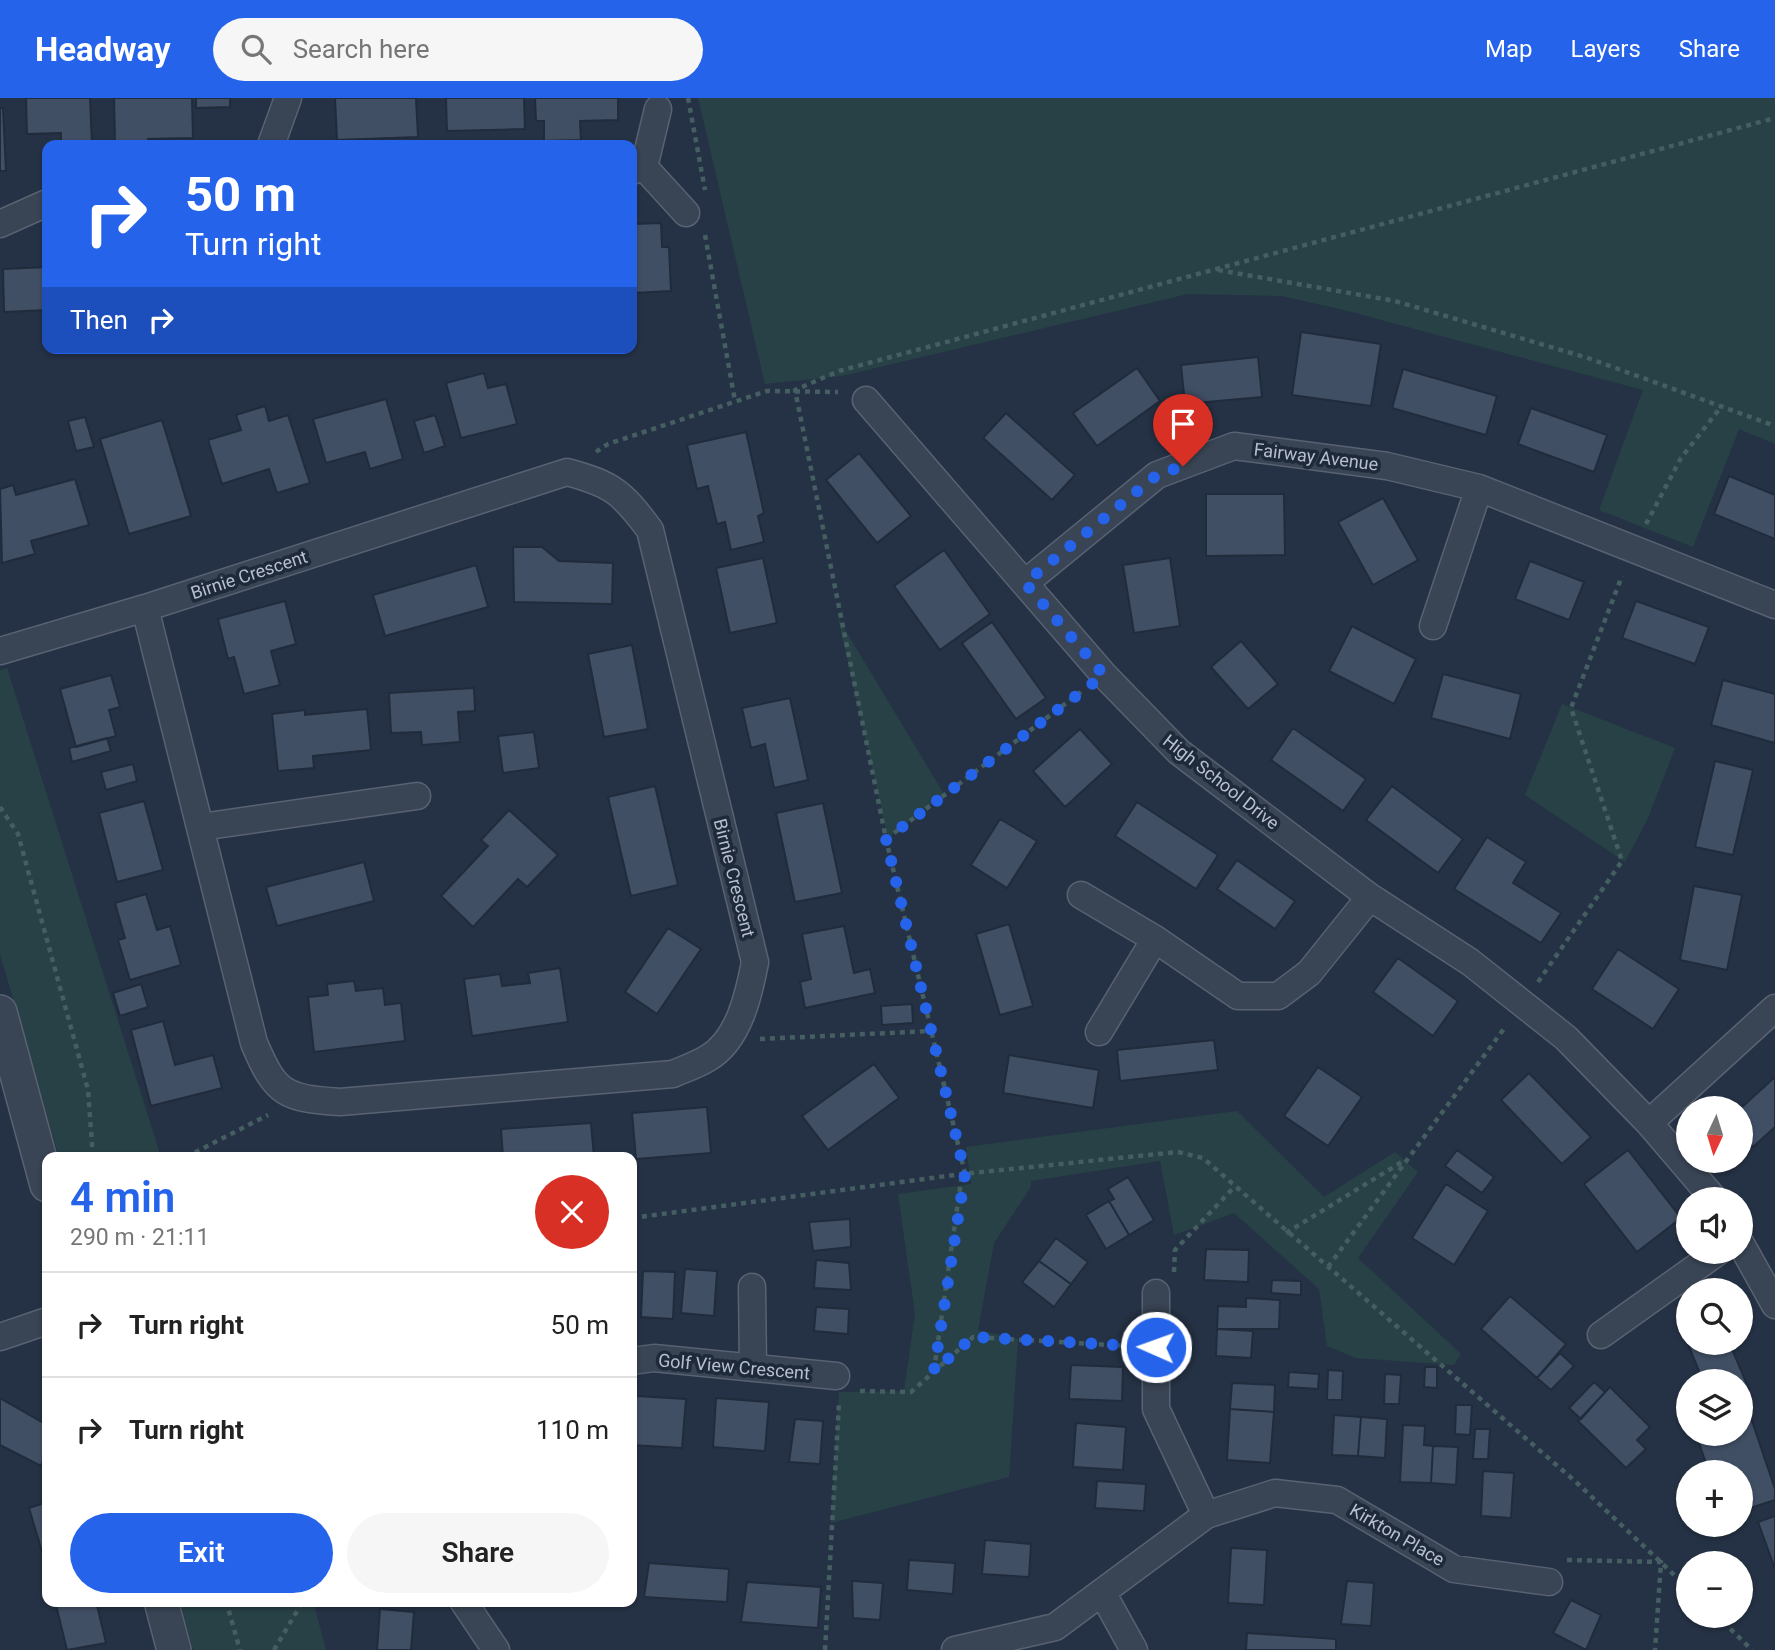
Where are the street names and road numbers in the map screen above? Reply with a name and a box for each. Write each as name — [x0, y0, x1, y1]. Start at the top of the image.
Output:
street label: Fairway Avenue — [1253, 438, 1379, 475]
street label: Birnie Crescent — [188, 546, 310, 603]
street label: High School Drive — [1159, 730, 1284, 833]
street label: Birnie Crescent — [710, 816, 759, 939]
street label: Golf View Crescent — [657, 1349, 811, 1384]
street label: Kirkton Place — [1346, 1499, 1448, 1570]

